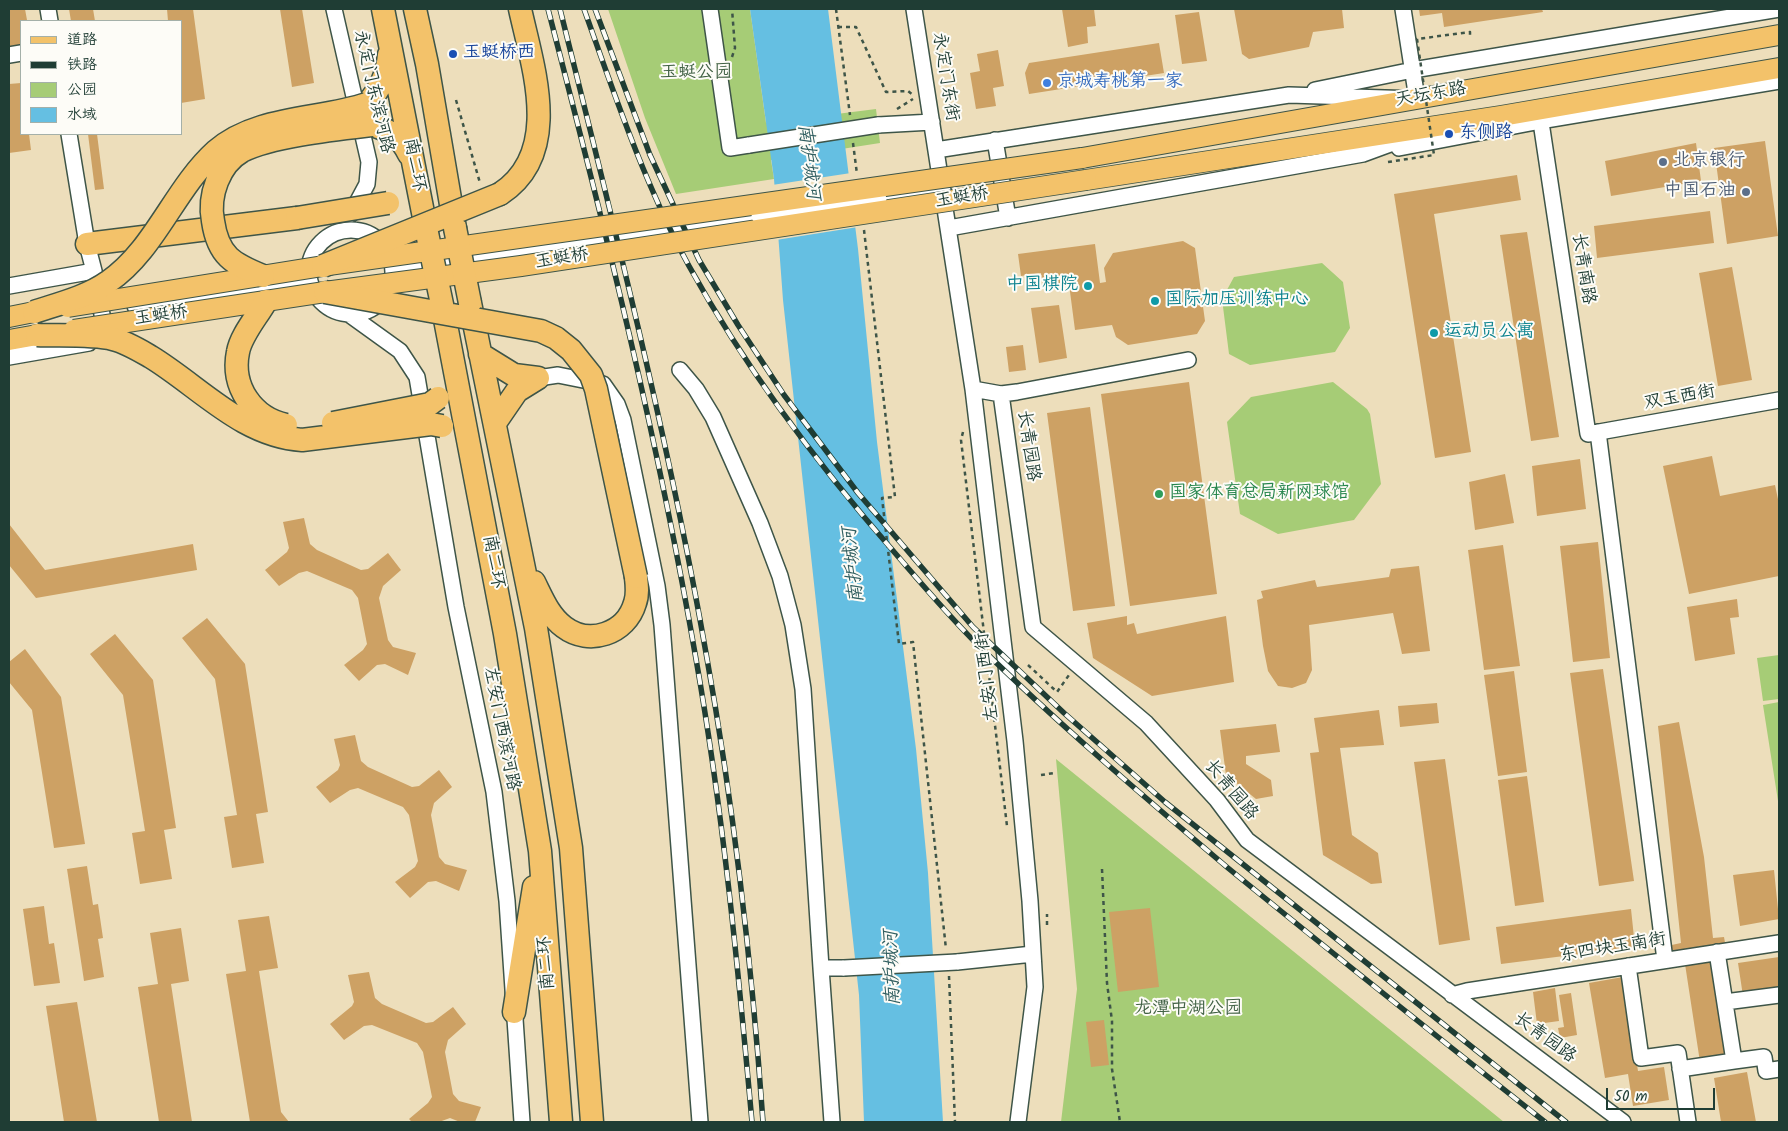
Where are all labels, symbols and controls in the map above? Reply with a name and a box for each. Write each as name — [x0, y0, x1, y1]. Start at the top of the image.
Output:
legend — [20, 20, 182, 135]
text: 道路 — [67, 28, 97, 52]
street label: 永定门东滨河路 — [347, 28, 397, 156]
street label: 永定门东街 — [926, 31, 962, 123]
place label: 玉蜓桥西 — [463, 43, 535, 65]
marker: 玉蜓桥西 — [447, 48, 459, 60]
text: 铁路 — [67, 53, 97, 77]
park label: 玉蜓公园 — [660, 63, 732, 85]
place label: 京城寿桃第一家 — [1057, 72, 1183, 94]
marker: 京城寿桃第一家 — [1041, 77, 1053, 89]
text: 公园 — [67, 78, 97, 102]
street label: 天坛东路 — [1394, 79, 1468, 113]
text: 水域 — [67, 103, 97, 127]
water label: 南护城河 — [791, 123, 823, 201]
place label: 东侧路 — [1459, 123, 1513, 145]
marker: 东侧路 — [1443, 128, 1455, 140]
street label: 南二环 — [397, 136, 429, 194]
place label: 北京银行 — [1673, 151, 1745, 173]
marker: 北京银行 — [1657, 156, 1669, 168]
place label: 中国石油 — [1664, 181, 1736, 203]
street label: 玉蜓桥 — [934, 184, 990, 214]
marker: 中国石油 — [1740, 186, 1752, 198]
street label: 长青南路 — [1566, 232, 1598, 306]
street label: 玉蜓桥 — [534, 245, 590, 275]
place label: 中国棋院 — [1006, 275, 1078, 297]
marker: 中国棋院 — [1082, 280, 1094, 292]
place label: 国际加压训练中心 — [1165, 290, 1309, 312]
marker: 国际加压训练中心 — [1149, 295, 1161, 307]
street label: 玉蜓桥 — [133, 303, 189, 331]
place label: 运动员公寓 — [1444, 322, 1534, 344]
marker: 运动员公寓 — [1428, 327, 1440, 339]
street label: 双玉西街 — [1643, 382, 1717, 416]
street label: 长青园路 — [1011, 409, 1043, 483]
place label: 国家体育总局新网球馆 — [1169, 483, 1349, 505]
marker: 国家体育总局新网球馆 — [1153, 488, 1165, 500]
water label: 南护城河 — [840, 526, 870, 604]
street label: 南二环 — [477, 534, 507, 590]
street label: 左安门西街 — [973, 631, 1005, 723]
street label: 左安门西滨河路 — [477, 665, 523, 793]
street label: 长青园路 — [1199, 756, 1261, 826]
water label: 南护城河 — [881, 930, 907, 1006]
street label: 东四块玉南街 — [1558, 930, 1668, 968]
street label: 南二环 — [535, 935, 561, 991]
park label: 龙潭中湖公园 — [1134, 999, 1242, 1021]
street label: 长青园路 — [1509, 1009, 1579, 1069]
scale bar — [1608, 1078, 1717, 1110]
text: 50 m — [1614, 1085, 1648, 1109]

